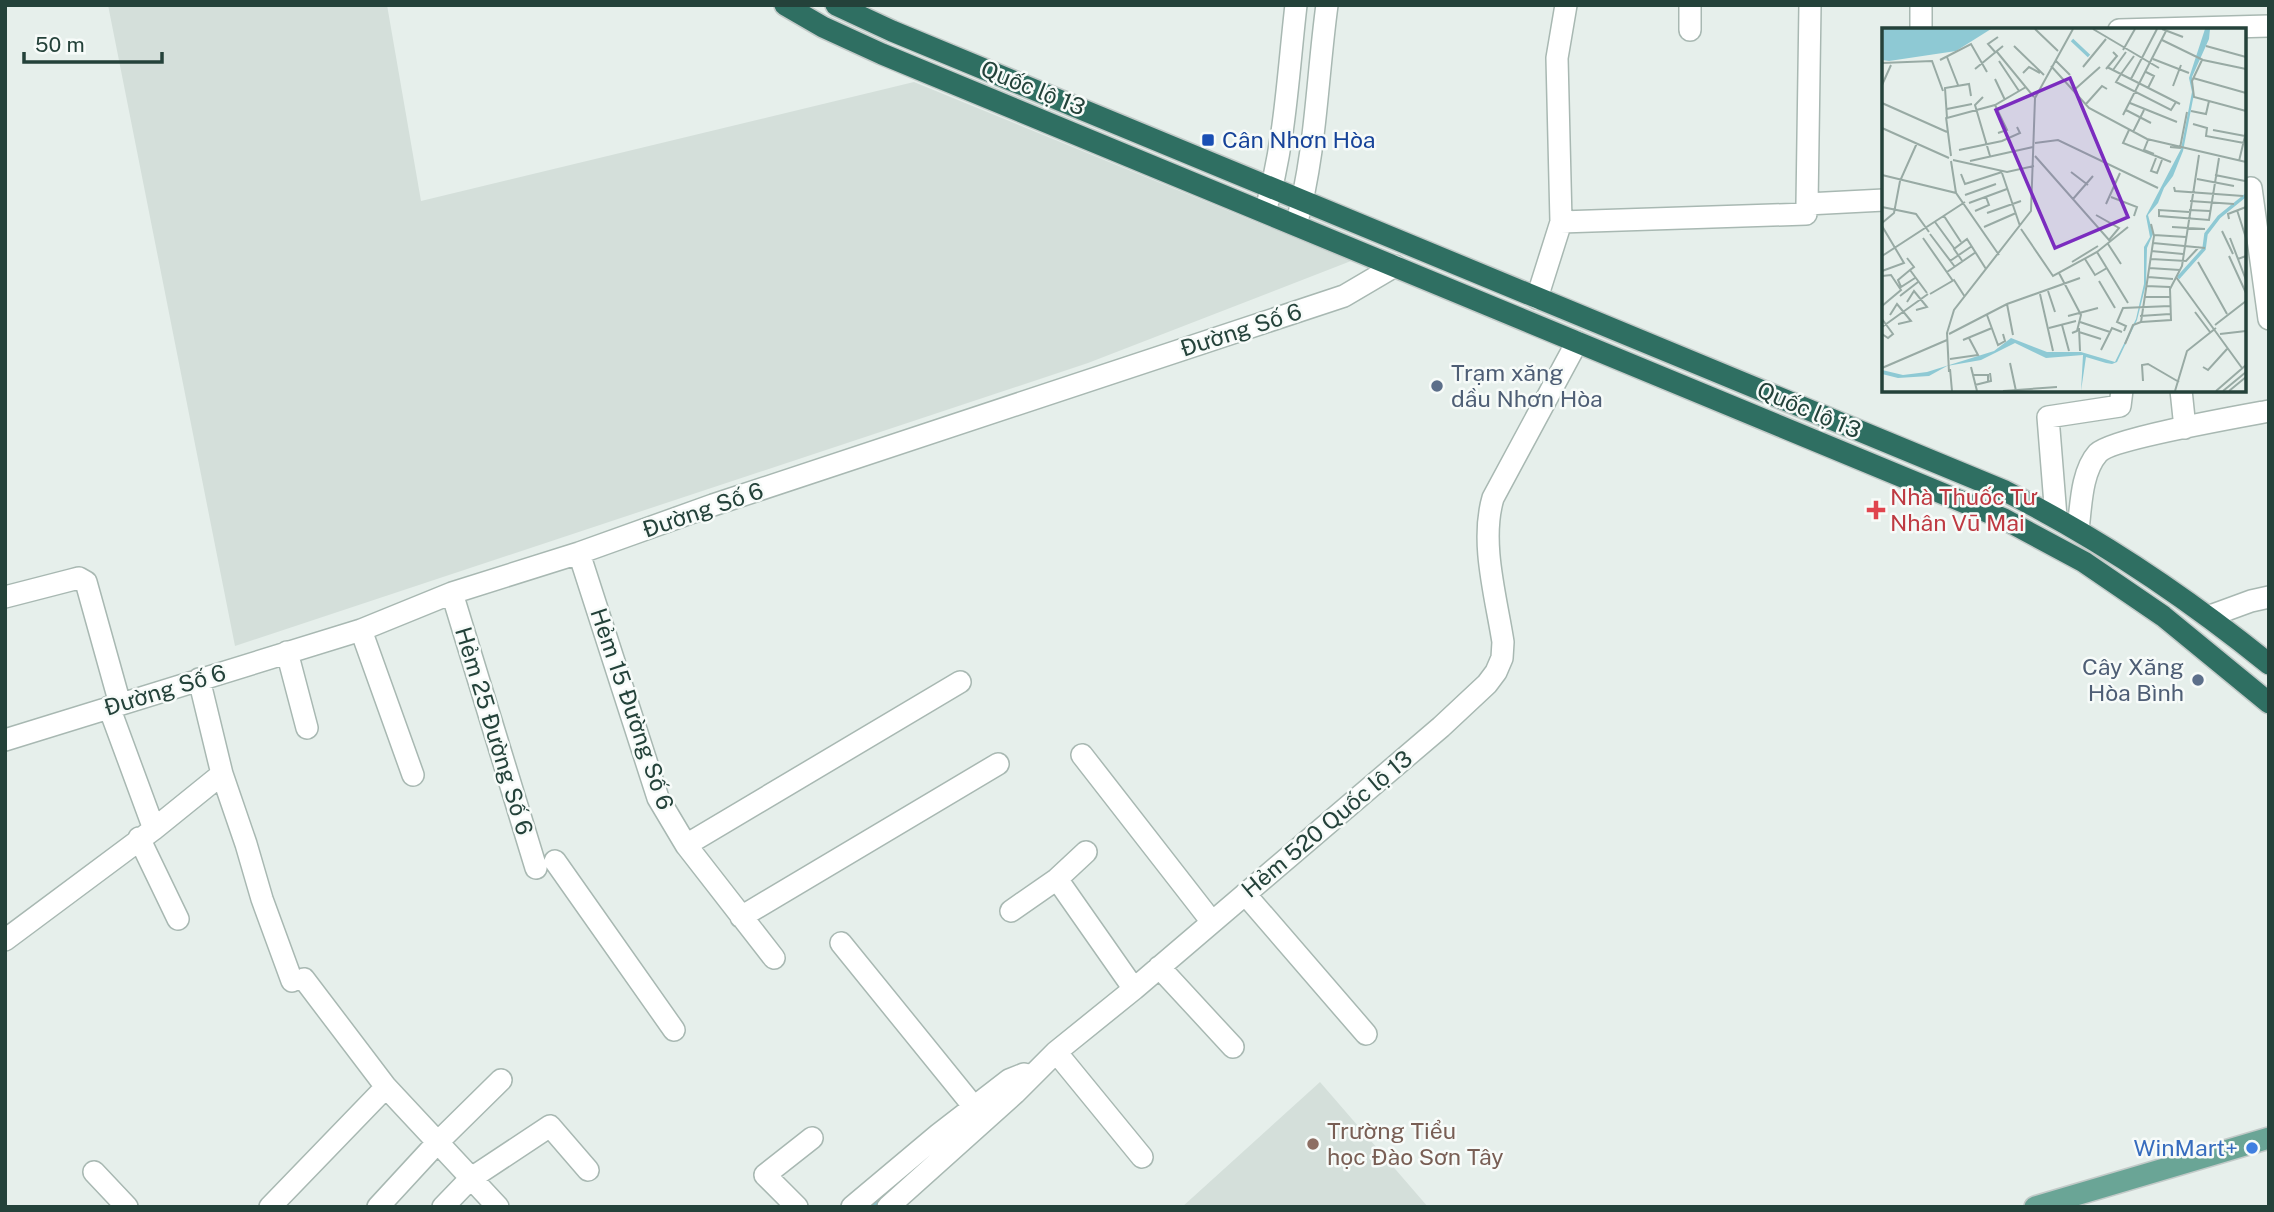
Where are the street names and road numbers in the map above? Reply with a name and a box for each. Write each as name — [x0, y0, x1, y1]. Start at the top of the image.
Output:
street label: Quốc lộ 13 — [977, 54, 1089, 121]
street label: Đường Số 6 — [1177, 297, 1305, 362]
street label: Quốc lộ 13 — [1753, 376, 1865, 443]
street label: Đường Số 6 — [639, 476, 767, 543]
street label: Hẻm 15 Đường Số 6 — [585, 604, 680, 813]
street label: Hẻm 25 Đường Số 6 — [450, 624, 539, 838]
street label: Đường Số 6 — [101, 658, 229, 721]
street label: Hẻm 520 Quốc lộ 13 — [1236, 744, 1417, 903]

